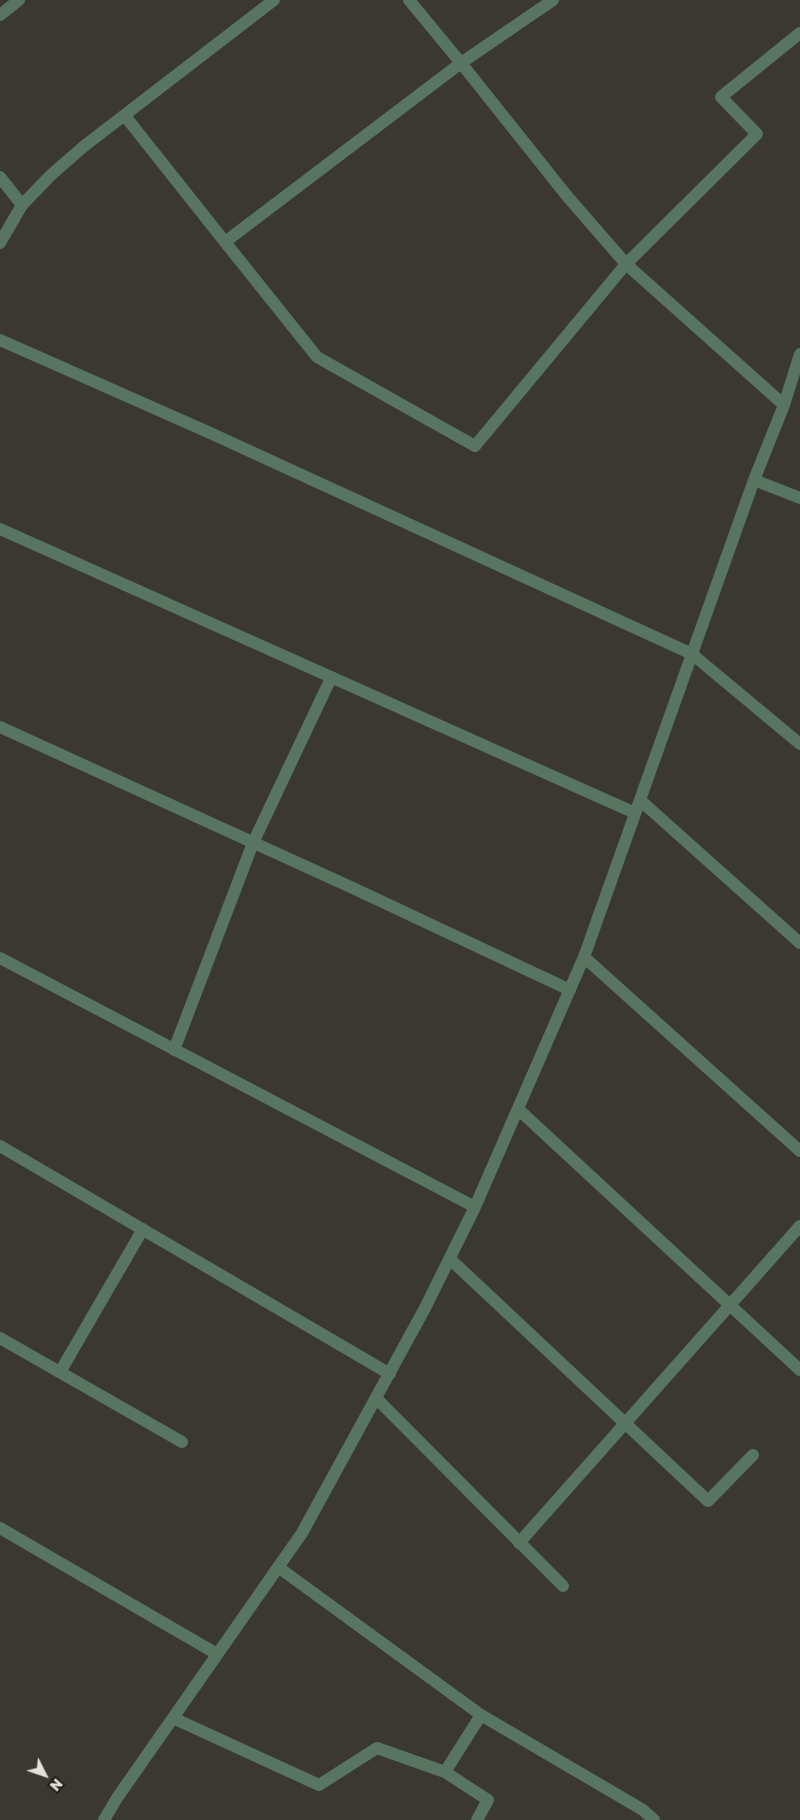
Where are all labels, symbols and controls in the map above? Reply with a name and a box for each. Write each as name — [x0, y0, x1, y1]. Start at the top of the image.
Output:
north arrow — [20, 1750, 70, 1800]
text: N — [47, 1776, 67, 1795]

